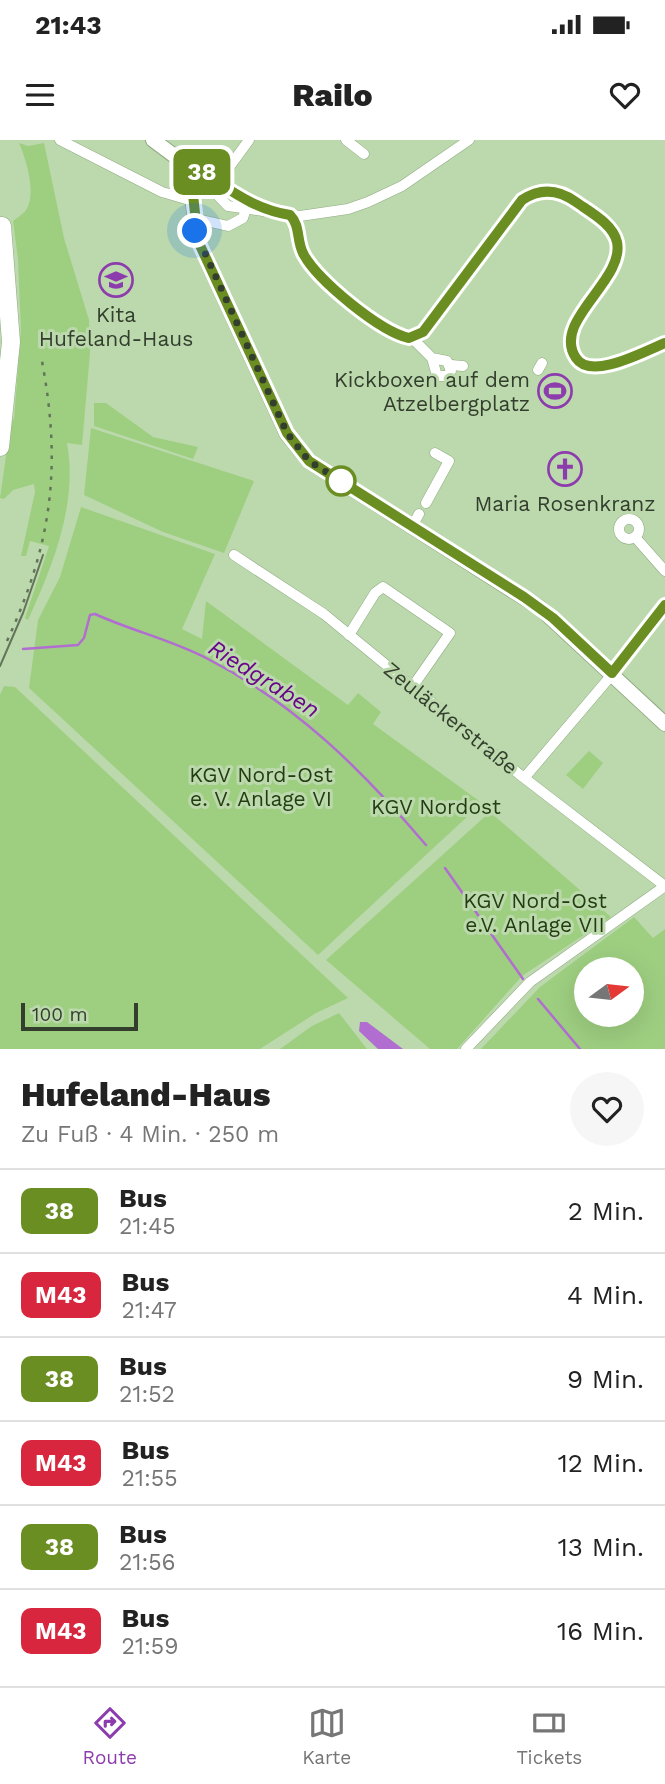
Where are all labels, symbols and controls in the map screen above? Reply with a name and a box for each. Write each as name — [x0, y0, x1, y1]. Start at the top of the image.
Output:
text: 21:43 — [35, 10, 102, 40]
icon: menu — [21, 76, 59, 114]
text: Railo — [292, 76, 373, 114]
icon: heart — [606, 76, 644, 114]
line badge: 38 — [170, 149, 234, 195]
text: 38 — [187, 158, 217, 186]
your location — [177, 213, 212, 248]
school or university icon: Kita Hufeland-Haus — [97, 261, 135, 299]
place label: Kita Hufeland-Haus — [39, 302, 193, 351]
place label: Kickboxen auf dem Atzelbergplatz — [334, 367, 530, 416]
sports icon: Kickboxen auf dem Atzelbergplatz — [536, 372, 574, 410]
church icon: Maria Rosenkranz — [546, 450, 584, 488]
unlabelled marker — [326, 466, 356, 496]
place label: Maria Rosenkranz — [474, 491, 656, 516]
water label: Riedgraben — [204, 634, 324, 724]
street label: Zeuläckerstraße — [379, 656, 523, 780]
park label: KGV Nord-Ost e. V. Anlage VI — [189, 762, 333, 811]
park label: KGV Nordost — [371, 794, 501, 819]
park label: KGV Nord-Ost e.V. Anlage VII — [463, 888, 607, 937]
north arrow — [574, 957, 644, 1027]
map controls — [574, 957, 644, 1027]
scale bar — [21, 1000, 138, 1032]
text: 100 m — [32, 1003, 88, 1026]
button: heart — [570, 1072, 644, 1146]
text: Hufeland-Haus — [21, 1075, 270, 1114]
text: Zu Fuß · 4 Min. · 250 m — [21, 1121, 279, 1148]
text: Bus — [119, 1183, 167, 1213]
text: 2 Min. — [568, 1196, 644, 1226]
text: 38 — [45, 1197, 74, 1225]
text: 21:45 — [119, 1213, 176, 1240]
text: Bus — [122, 1267, 169, 1297]
text: 4 Min. — [567, 1280, 644, 1310]
text: M43 — [35, 1281, 87, 1309]
text: 21:47 — [122, 1297, 177, 1324]
text: Bus — [119, 1351, 167, 1381]
text: 9 Min. — [567, 1364, 644, 1394]
text: 38 — [45, 1365, 74, 1393]
text: 21:52 — [119, 1381, 175, 1408]
text: Bus — [122, 1435, 169, 1465]
text: 12 Min. — [558, 1448, 644, 1478]
text: M43 — [35, 1449, 87, 1477]
text: 21:55 — [122, 1465, 178, 1492]
text: Bus — [119, 1519, 167, 1549]
text: 13 Min. — [558, 1532, 644, 1562]
text: 38 — [45, 1533, 74, 1561]
text: 21:56 — [119, 1549, 176, 1576]
text: Bus — [122, 1603, 169, 1633]
text: 16 Min. — [557, 1616, 644, 1646]
text: M43 — [35, 1617, 87, 1645]
text: 21:59 — [122, 1633, 178, 1660]
tab: Route — [83, 1704, 137, 1769]
tab: Karte — [302, 1704, 351, 1769]
tab: Tickets — [516, 1704, 582, 1769]

